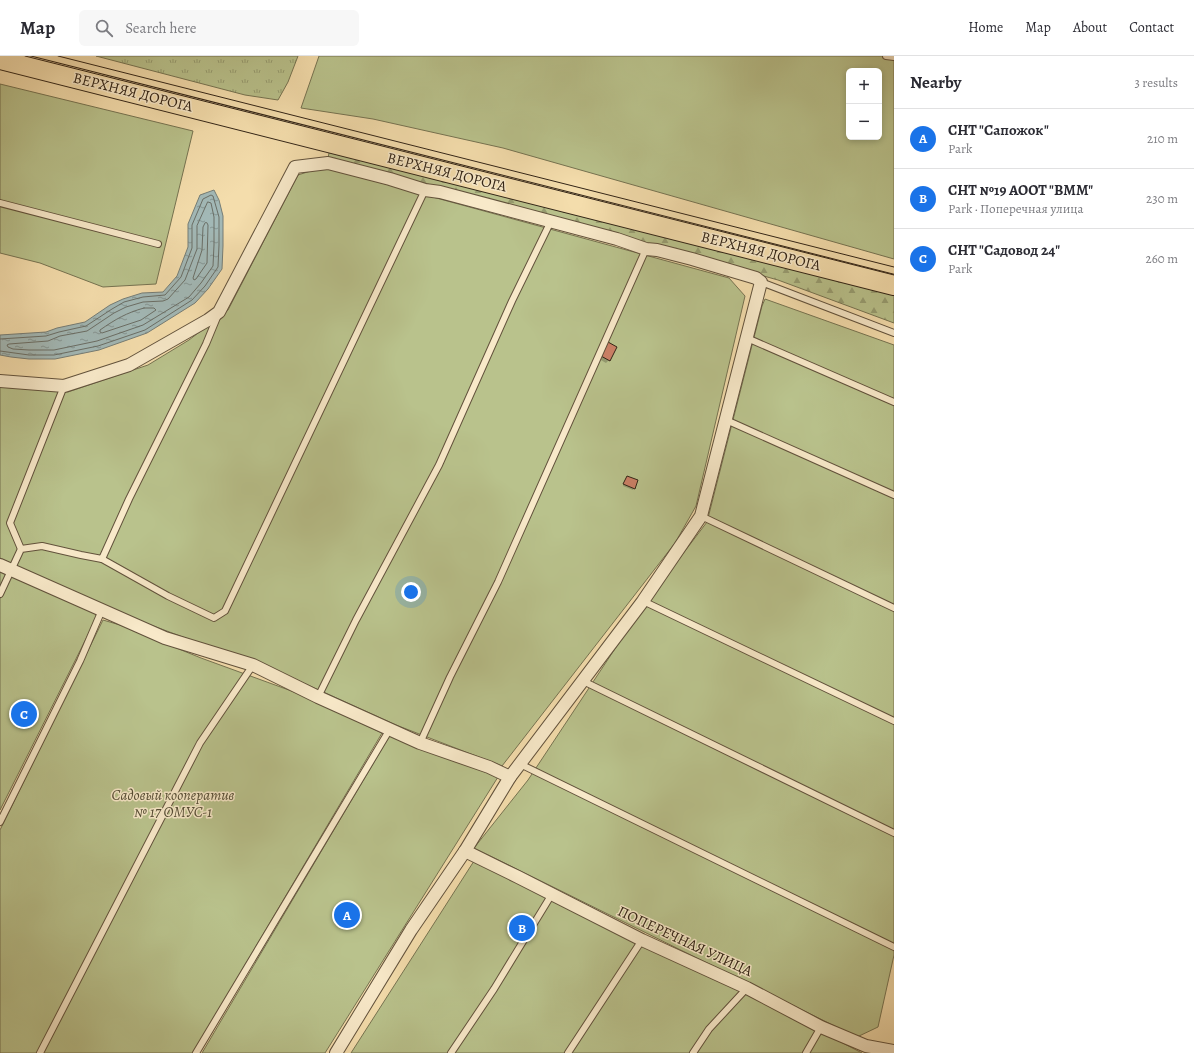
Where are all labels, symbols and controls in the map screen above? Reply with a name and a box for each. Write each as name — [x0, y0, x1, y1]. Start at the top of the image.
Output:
search box — [79, 10, 359, 46]
text: Map — [20, 15, 55, 41]
icon: search — [93, 17, 115, 39]
text: Search here — [125, 18, 197, 38]
text: Home — [968, 18, 1003, 37]
text: Map — [1025, 18, 1051, 37]
text: About — [1073, 18, 1107, 37]
text: Contact — [1129, 18, 1174, 37]
street label: ВЕРХНЯЯ ДОРОГА — [71, 67, 195, 117]
map controls — [846, 68, 882, 140]
button: + — [846, 68, 882, 104]
text: Nearby — [910, 71, 961, 94]
text: 3 results — [1134, 74, 1178, 91]
button: − — [846, 104, 882, 140]
text: СНТ "Сапожок" — [948, 120, 1049, 140]
text: A — [919, 130, 927, 147]
text: 210 m — [1147, 130, 1178, 147]
text: Park — [948, 140, 972, 157]
street label: ВЕРХНЯЯ ДОРОГА — [385, 147, 509, 197]
text: СНТ №19 АООТ "ВММ" — [948, 180, 1093, 200]
text: B — [919, 190, 927, 207]
text: 230 m — [1146, 190, 1178, 207]
text: Park · Поперечная улица — [948, 200, 1084, 217]
street label: ВЕРХНЯЯ ДОРОГА — [699, 226, 823, 276]
text: СНТ "Садовод 24" — [948, 240, 1060, 260]
text: C — [919, 250, 927, 267]
text: 260 m — [1145, 250, 1178, 267]
text: Park — [948, 260, 972, 277]
your location — [401, 582, 421, 602]
pin: C — [11, 699, 37, 729]
park label: Садовый кооператив № 17 ОМУС-1 — [112, 785, 235, 822]
pin: A — [334, 900, 360, 930]
street label: ПОПЕРЕЧНАЯ УЛИЦА — [614, 901, 756, 981]
pin: B — [509, 913, 535, 943]

